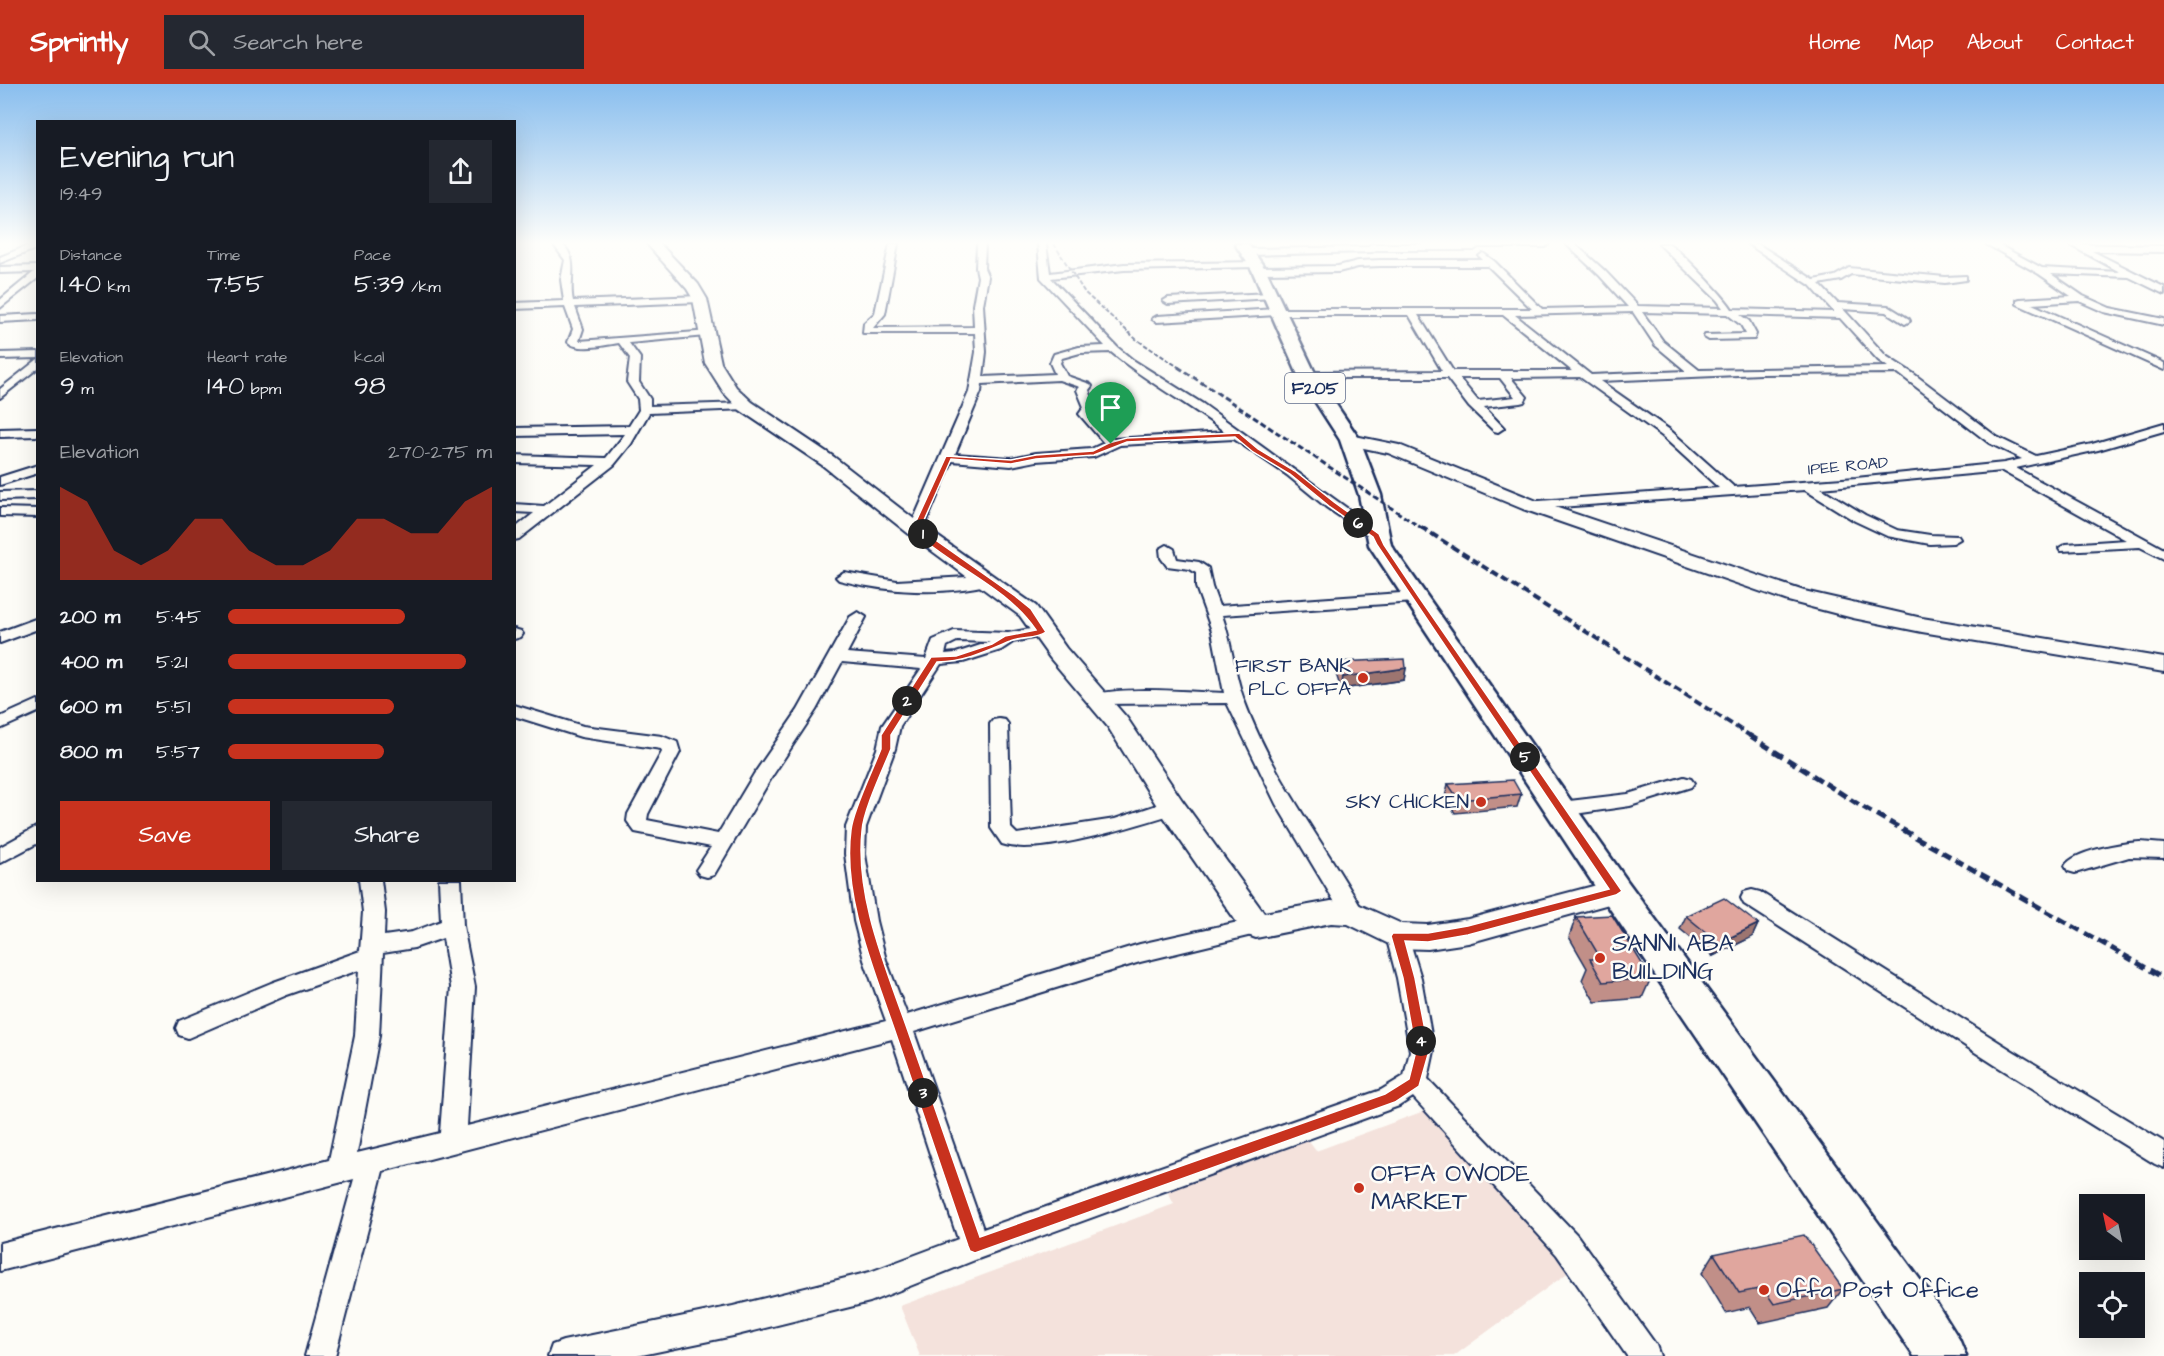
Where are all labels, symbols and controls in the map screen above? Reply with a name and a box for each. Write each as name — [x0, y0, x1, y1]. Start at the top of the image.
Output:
search box — [164, 15, 584, 69]
text: Sprintly — [30, 23, 128, 62]
icon: search — [185, 26, 218, 59]
text: Search here — [233, 27, 363, 58]
text: Home — [1809, 28, 1861, 57]
text: Map — [1894, 28, 1934, 57]
text: About — [1967, 28, 2023, 57]
text: Contact — [2056, 28, 2134, 57]
text: Evening run — [60, 134, 234, 180]
button: share — [429, 140, 492, 203]
text: 19:49 — [60, 180, 102, 208]
text: Distance — [60, 244, 122, 266]
text: Time — [207, 244, 241, 266]
text: Pace — [354, 244, 391, 266]
text: 1.40 — [60, 266, 101, 302]
text: 7:55 — [207, 266, 264, 302]
text: 5:39 — [354, 266, 405, 302]
text: km — [101, 276, 130, 298]
text: /km — [405, 276, 441, 298]
text: Elevation — [60, 346, 123, 368]
text: Heart rate — [207, 346, 287, 368]
text: kcal — [354, 346, 385, 368]
text: 9 — [60, 368, 75, 404]
text: 140 — [207, 368, 244, 404]
text: 98 — [354, 368, 386, 404]
road number: F205 — [1285, 373, 1345, 403]
text: m — [75, 378, 94, 400]
text: bpm — [244, 378, 281, 400]
pin — [1085, 382, 1136, 444]
icon: arrive — [1094, 391, 1127, 424]
text: Elevation — [60, 438, 139, 466]
text: 270–275 m — [388, 438, 492, 466]
street label: IPEE ROAD — [1807, 452, 1889, 480]
pin: 6 — [1343, 508, 1373, 538]
text: 6 — [1353, 512, 1363, 534]
pin: 1 — [908, 519, 938, 549]
text: 1 — [922, 523, 924, 545]
text: 200 m — [60, 603, 120, 631]
text: 5:45 — [156, 603, 201, 631]
text: 400 m — [60, 648, 122, 676]
text: 5:21 — [156, 648, 188, 676]
place label: FIRST BANK PLC OFFA — [1235, 652, 1351, 703]
marker: FIRST BANK PLC OFFA — [1356, 671, 1370, 685]
pin: 2 — [892, 686, 922, 716]
text: 2 — [902, 690, 912, 712]
text: 600 m — [60, 693, 121, 721]
text: 5:51 — [156, 693, 190, 721]
text: 800 m — [60, 738, 122, 766]
text: 5:57 — [156, 738, 200, 766]
pin: 5 — [1510, 742, 1540, 772]
text: 5 — [1519, 746, 1531, 768]
place label: SKY CHICKEN — [1345, 788, 1469, 816]
marker: SKY CHICKEN — [1474, 795, 1488, 809]
button: Save — [60, 801, 270, 870]
button: Share — [282, 801, 492, 870]
place label: SANNI ABA BUILDING — [1612, 927, 1734, 989]
marker: SANNI ABA BUILDING — [1593, 951, 1607, 965]
pin: 4 — [1406, 1026, 1436, 1056]
text: 4 — [1416, 1030, 1426, 1052]
pin: 3 — [908, 1078, 938, 1108]
text: 3 — [919, 1082, 927, 1104]
place label: OFFA OWODE MARKET — [1371, 1157, 1530, 1219]
marker: OFFA OWODE MARKET — [1352, 1181, 1366, 1195]
north arrow — [2079, 1194, 2145, 1260]
map controls — [2079, 1194, 2145, 1338]
button: locate — [2079, 1272, 2145, 1338]
place label: Offa Post Office — [1776, 1273, 1979, 1307]
marker: Offa Post Office — [1757, 1283, 1771, 1297]

